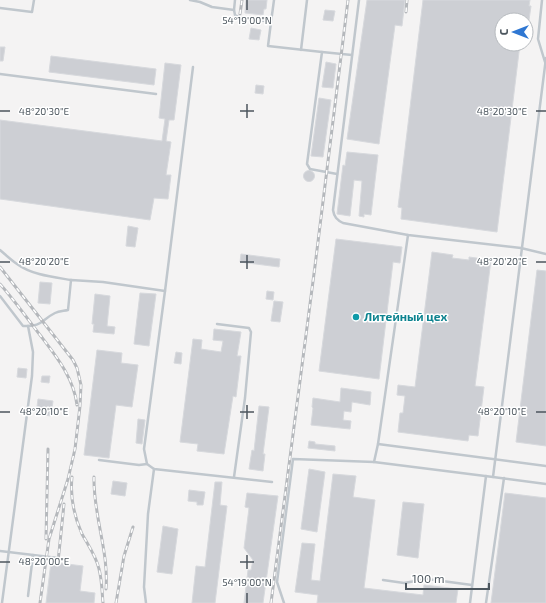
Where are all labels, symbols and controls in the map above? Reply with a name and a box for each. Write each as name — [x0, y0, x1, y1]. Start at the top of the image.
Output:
north arrow — [494, 12, 534, 52]
text: 54°19'00"N — [222, 14, 272, 26]
text: С — [497, 28, 510, 35]
text: 48°20'30"E — [19, 105, 70, 117]
text: 48°20'30"E — [477, 105, 528, 117]
text: 48°20'20"E — [19, 255, 70, 267]
text: 48°20'20"E — [477, 255, 528, 267]
place label: Литейный цех — [364, 309, 447, 323]
marker: Литейный цех — [351, 312, 361, 322]
text: 48°20'10"E — [20, 405, 69, 417]
text: 48°20'10"E — [478, 405, 527, 417]
text: 48°20'00"E — [19, 555, 70, 567]
scale bar — [406, 565, 489, 591]
text: 100 m — [412, 571, 444, 585]
text: 54°19'00"N — [222, 576, 272, 588]

